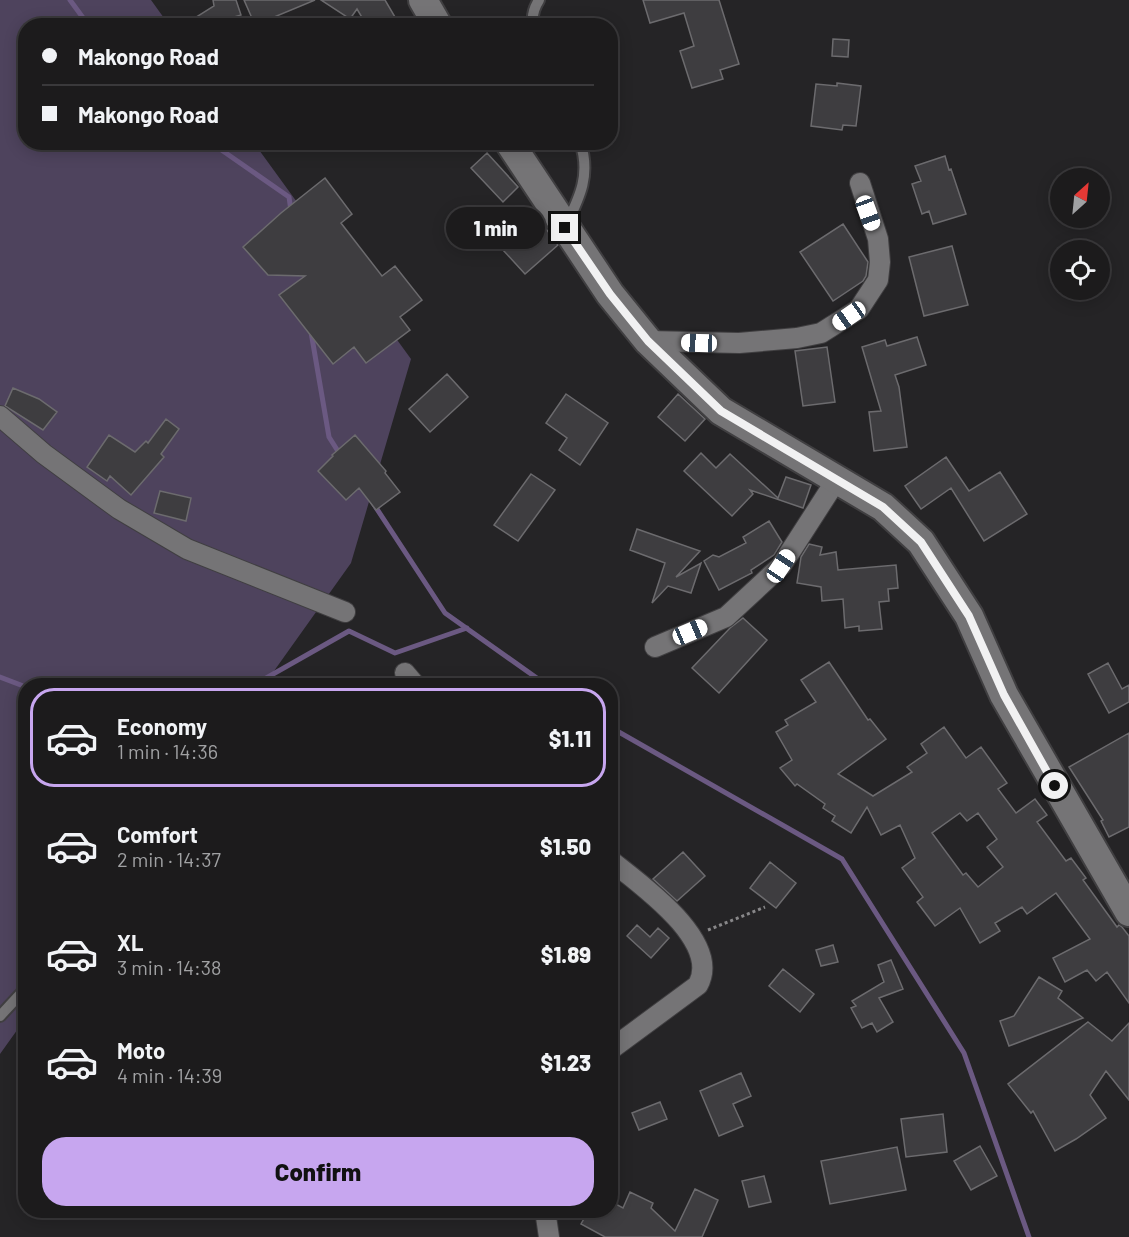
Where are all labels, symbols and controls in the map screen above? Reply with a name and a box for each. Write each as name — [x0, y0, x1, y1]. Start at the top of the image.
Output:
text: Makongo Road — [78, 43, 219, 69]
text: Makongo Road — [78, 101, 219, 127]
north arrow — [1050, 168, 1110, 228]
map controls — [1050, 168, 1110, 300]
car — [853, 193, 883, 233]
callout: 1 min — [445, 207, 544, 249]
route end — [551, 214, 578, 241]
text: 1 min — [474, 216, 517, 240]
button: locate — [1050, 240, 1110, 300]
car — [829, 298, 869, 334]
car — [681, 333, 717, 353]
car — [763, 546, 799, 586]
car — [670, 617, 710, 647]
icon: car — [45, 711, 99, 765]
text: Economy — [117, 713, 207, 739]
text: $1.11 — [549, 725, 591, 751]
text: 1 min · 14:36 — [117, 739, 218, 763]
route start — [1041, 772, 1068, 799]
icon: car — [45, 819, 99, 873]
text: Comfort — [117, 821, 198, 847]
text: $1.50 — [540, 833, 591, 859]
text: 2 min · 14:37 — [117, 847, 221, 871]
icon: car — [45, 927, 99, 981]
text: XL — [117, 929, 143, 955]
text: $1.89 — [541, 941, 591, 967]
text: 3 min · 14:38 — [117, 955, 221, 979]
icon: car — [45, 1035, 99, 1089]
text: Moto — [117, 1037, 165, 1063]
text: $1.23 — [540, 1049, 591, 1075]
text: 4 min · 14:39 — [117, 1063, 222, 1087]
button: Confirm — [42, 1137, 594, 1206]

